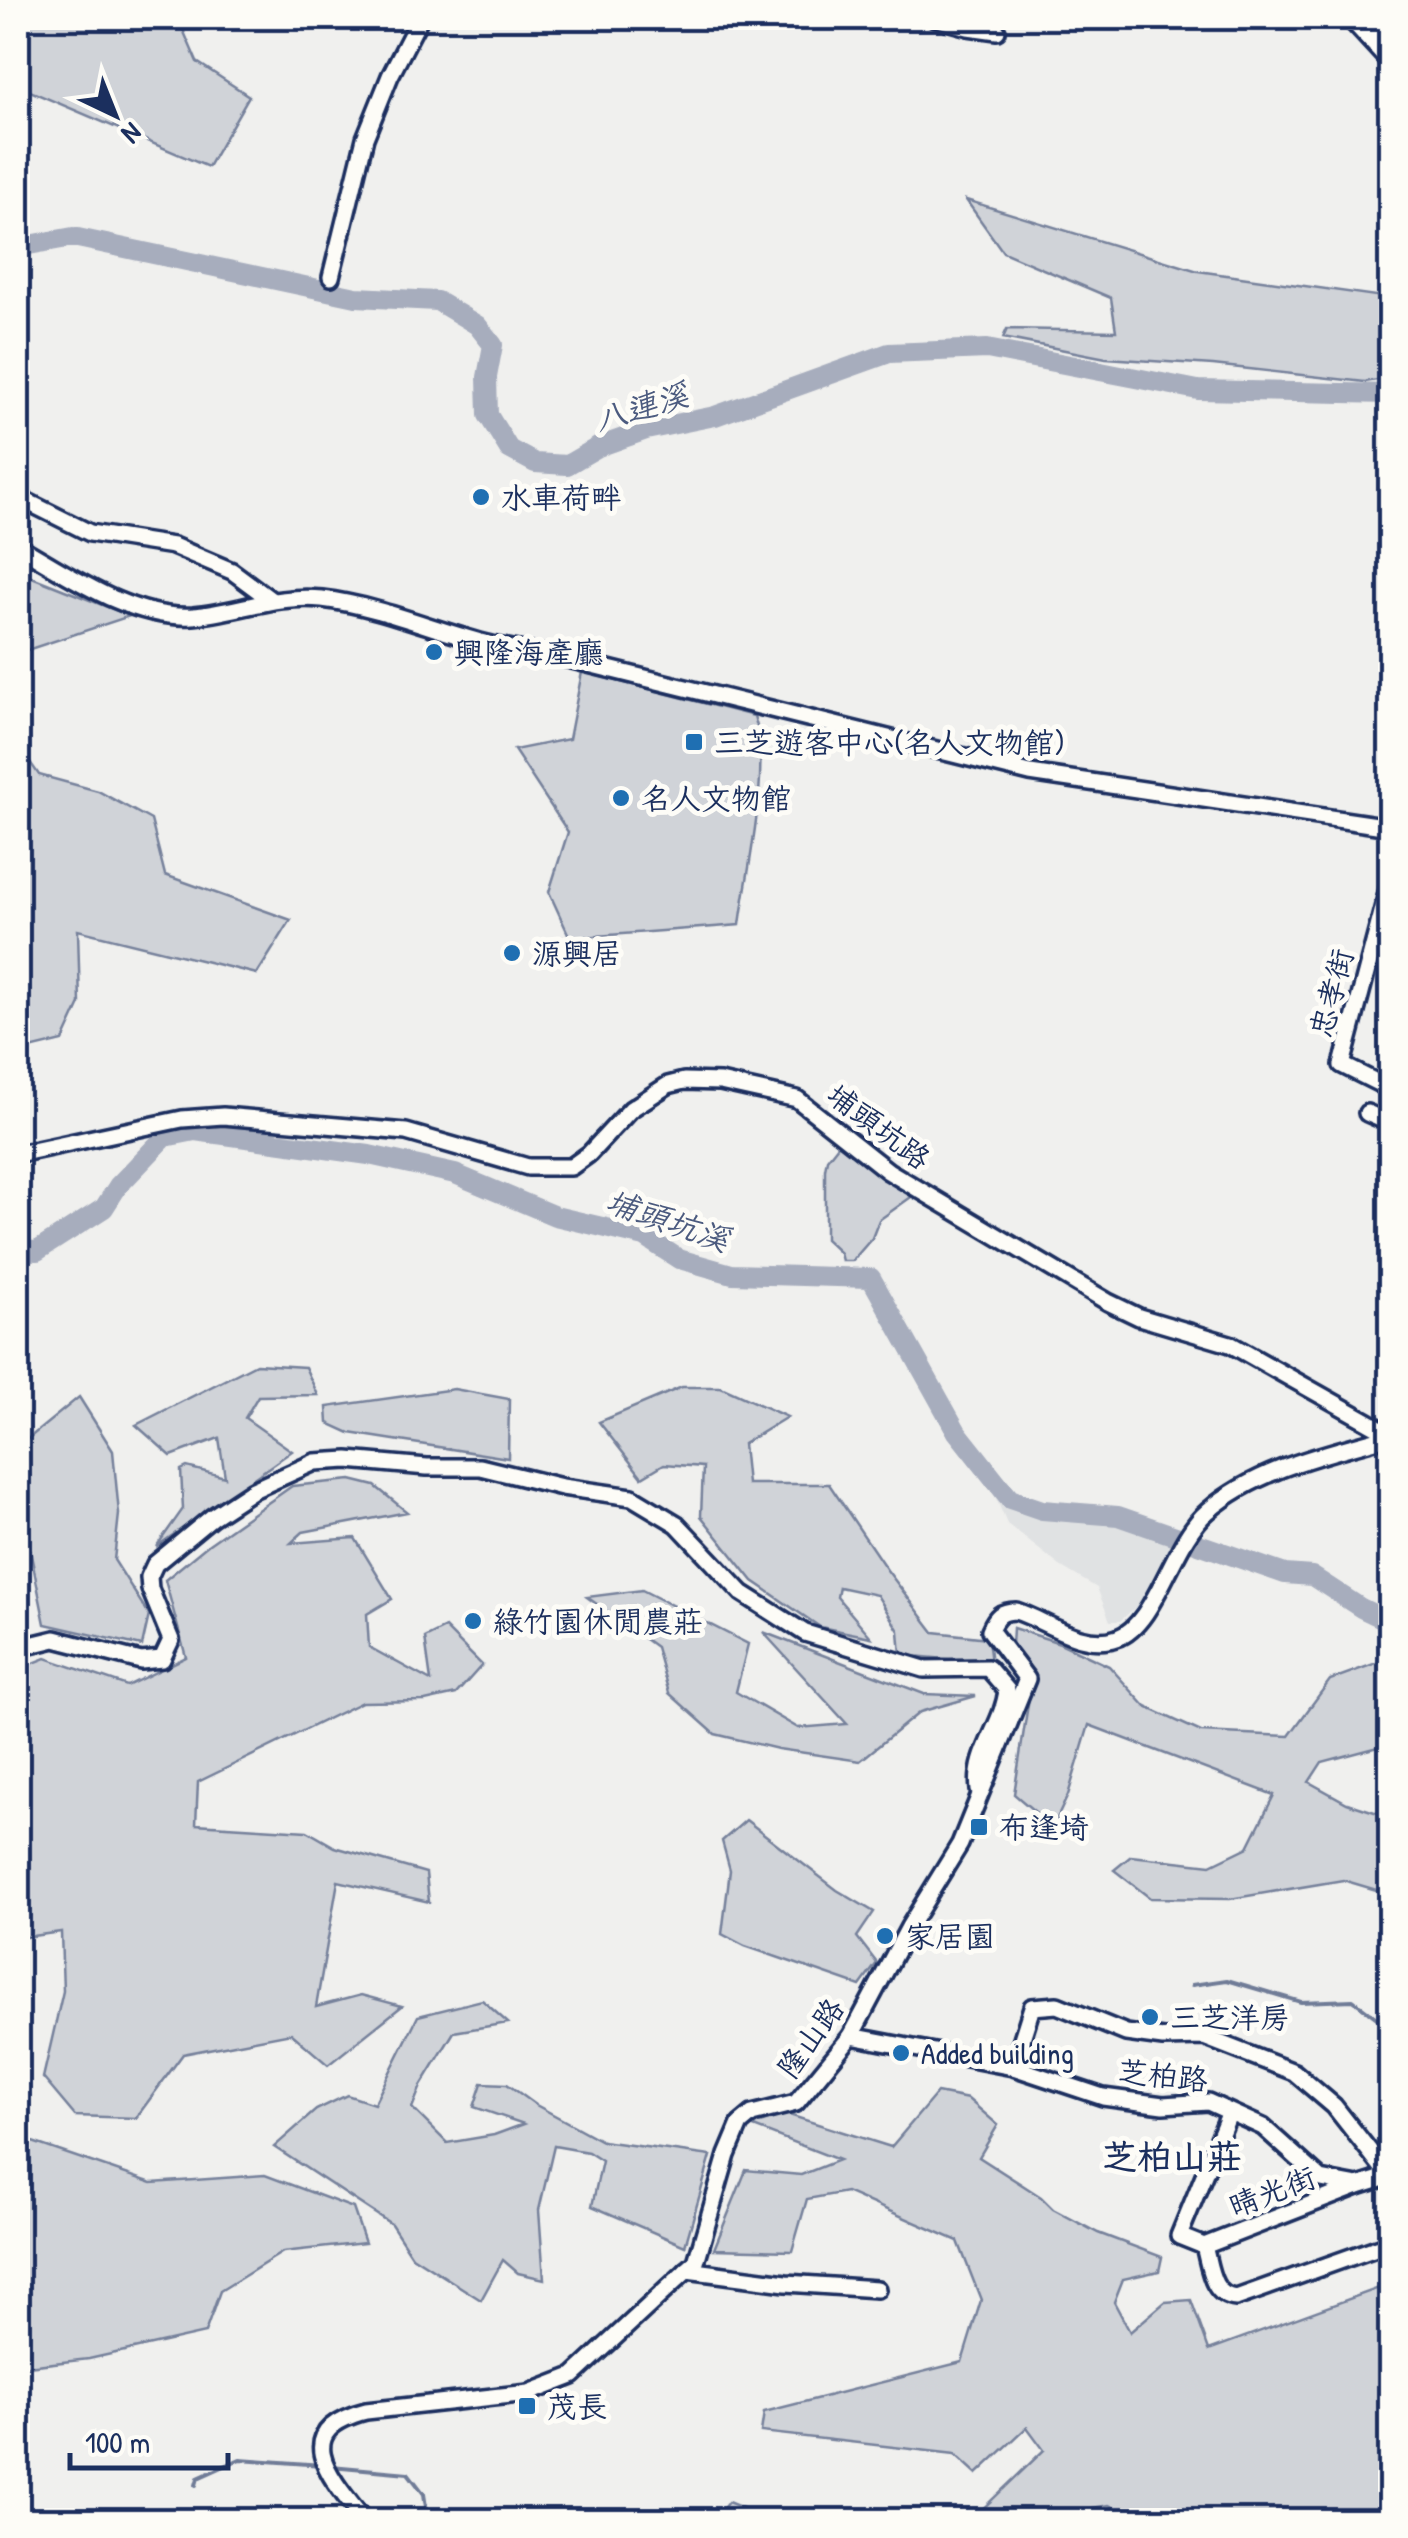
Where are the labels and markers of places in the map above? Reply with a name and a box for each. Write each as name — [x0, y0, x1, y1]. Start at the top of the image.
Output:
place label: 水車荷畔 — [501, 477, 621, 517]
marker: 水車荷畔 — [470, 486, 492, 508]
place label: 興隆海產廳 — [454, 632, 604, 672]
marker: 興隆海產廳 — [423, 641, 445, 663]
place label: 三芝遊客中心(名人文物館) — [714, 722, 1065, 762]
marker: 三芝遊客中心(名人文物館) — [683, 731, 705, 753]
place label: 名人文物館 — [641, 778, 791, 818]
marker: 名人文物館 — [610, 787, 632, 809]
place label: 源興居 — [532, 933, 622, 973]
marker: 源興居 — [501, 942, 523, 964]
place label: 綠竹園休閒農莊 — [493, 1601, 703, 1641]
marker: 綠竹園休閒農莊 — [462, 1610, 484, 1632]
place label: 布逢埼 — [999, 1807, 1089, 1847]
marker: 布逢埼 — [968, 1816, 990, 1838]
place label: 家居園 — [905, 1916, 995, 1956]
marker: 家居園 — [874, 1925, 896, 1947]
place label: 三芝洋房 — [1170, 1997, 1290, 2037]
marker: 三芝洋房 — [1139, 2006, 1161, 2028]
place label: Added building — [921, 2033, 1074, 2073]
marker: Added building — [890, 2042, 912, 2064]
place label: 茂長 — [547, 2386, 607, 2426]
marker: 茂長 — [516, 2395, 538, 2417]

